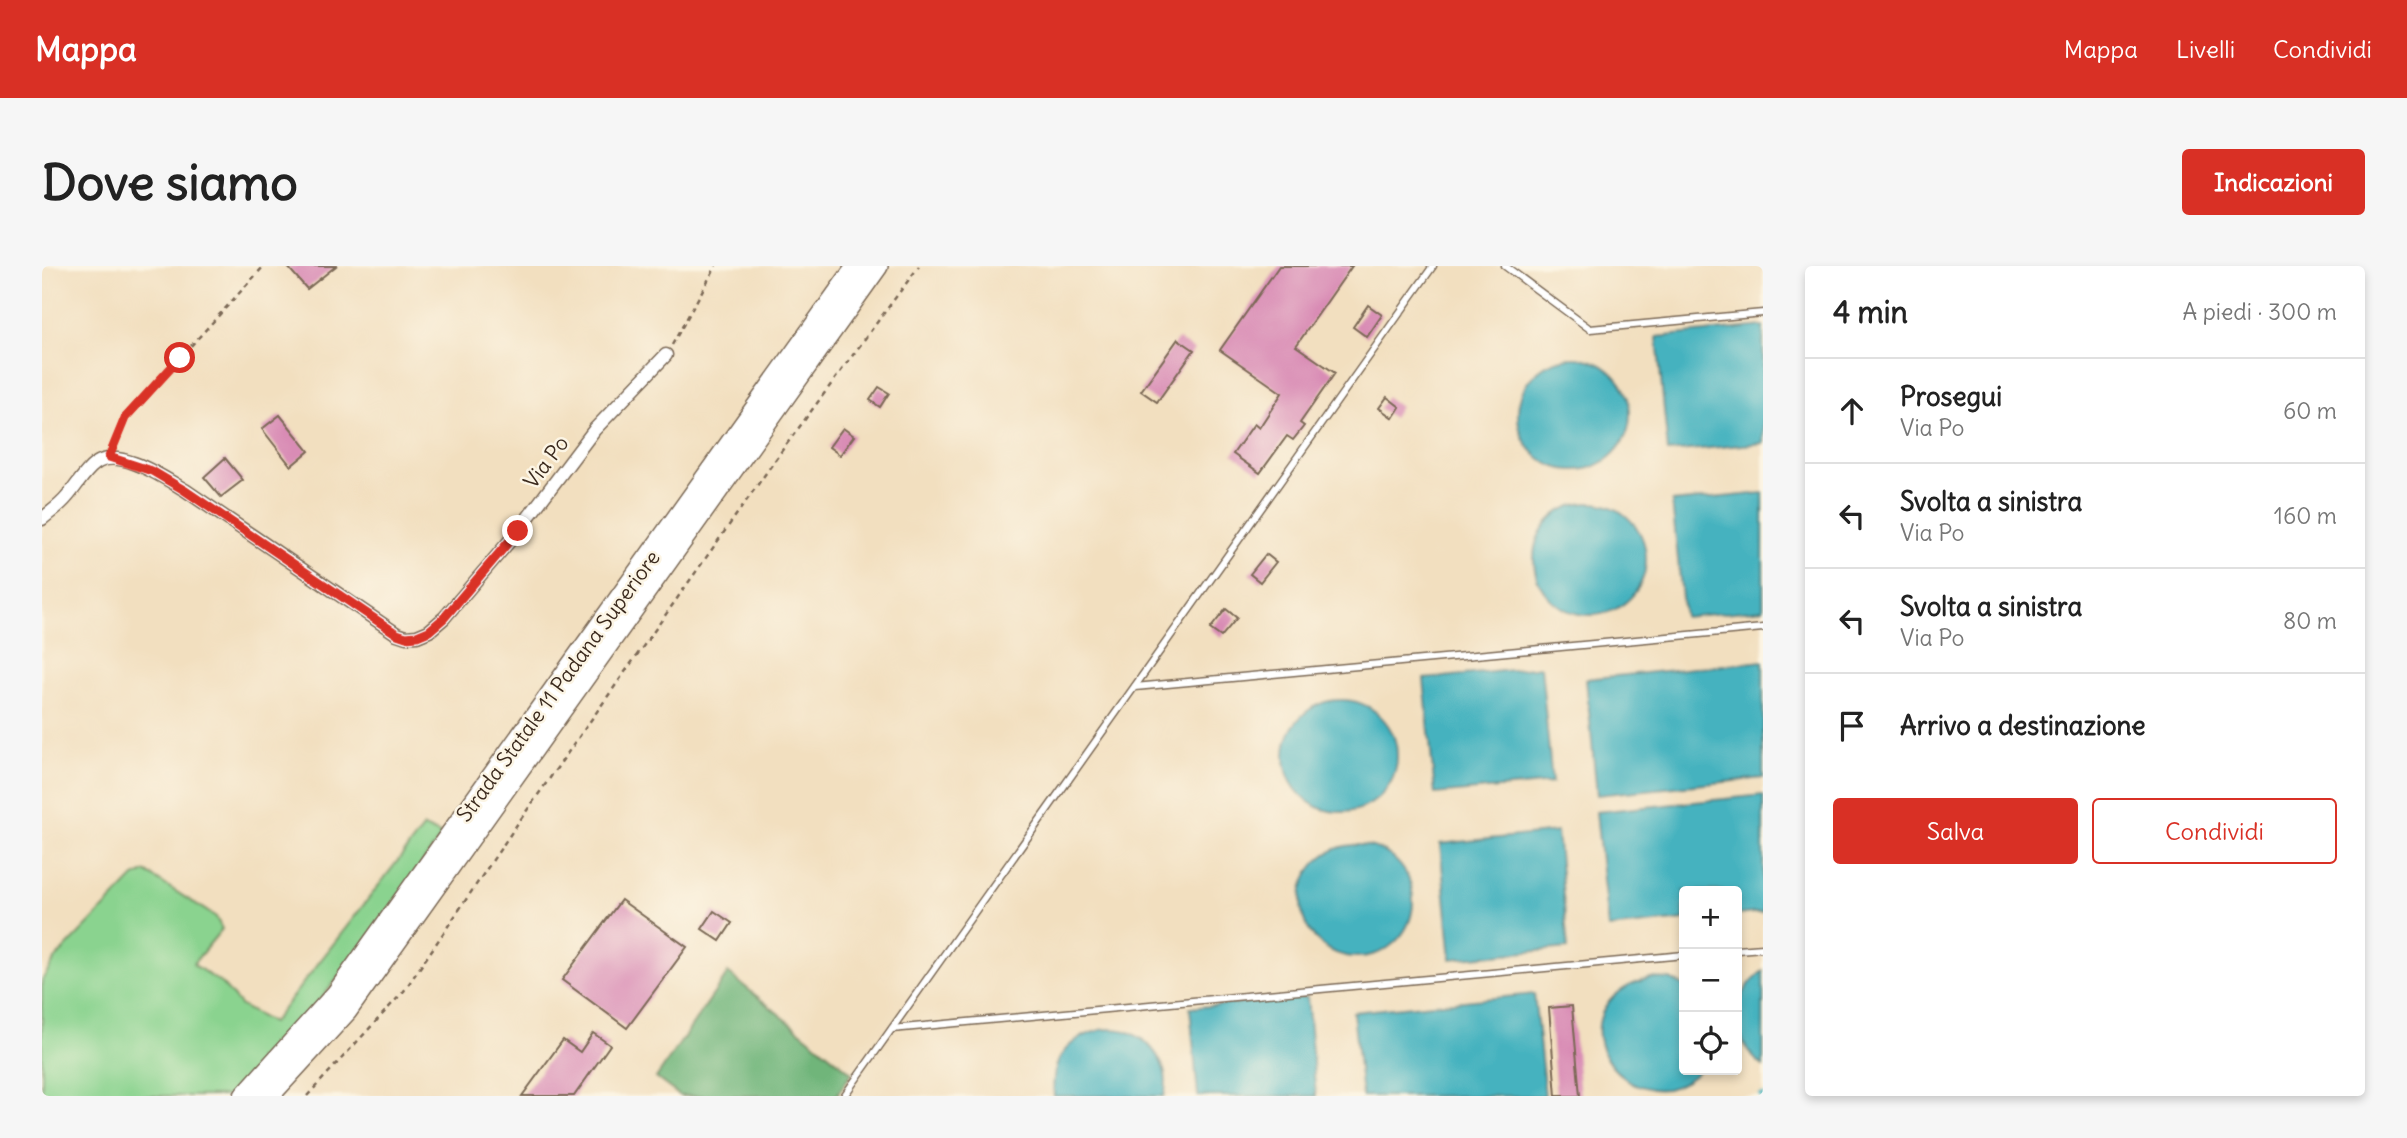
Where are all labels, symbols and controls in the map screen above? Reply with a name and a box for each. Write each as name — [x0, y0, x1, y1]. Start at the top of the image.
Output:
text: Mappa — [35, 28, 137, 70]
text: Mappa — [2064, 34, 2138, 64]
text: Livelli — [2176, 34, 2235, 64]
text: Condividi — [2273, 34, 2372, 64]
button: Indicazioni — [2182, 149, 2365, 215]
text: Dove siamo — [42, 152, 298, 213]
text: 4 min — [1833, 293, 1908, 331]
text: A piedi · 300 m — [2182, 297, 2337, 326]
route start — [164, 342, 195, 373]
text: Prosegui — [1900, 380, 2002, 413]
icon: ahead — [1833, 392, 1871, 430]
text: 60 m — [2283, 396, 2337, 425]
text: Via Po — [1900, 413, 1964, 442]
street label: Via Po — [518, 430, 574, 494]
text: Svolta a sinistra — [1900, 485, 2082, 518]
icon: left — [1833, 497, 1871, 535]
text: 160 m — [2274, 501, 2337, 530]
route end — [502, 515, 533, 546]
text: Via Po — [1900, 518, 1964, 547]
street label: Strada Statale 11 Padana Superiore — [450, 545, 666, 827]
text: Svolta a sinistra — [1900, 590, 2082, 623]
icon: left — [1833, 602, 1871, 640]
text: 80 m — [2283, 606, 2337, 635]
text: Via Po — [1900, 623, 1964, 652]
icon: arrive — [1833, 707, 1871, 745]
text: Arrivo a destinazione — [1900, 709, 2146, 742]
button: Salva — [1833, 798, 2078, 864]
button: Condividi — [2092, 798, 2337, 864]
map controls — [1679, 886, 1742, 1075]
button: + — [1679, 886, 1742, 949]
button: − — [1679, 949, 1742, 1012]
button: locate — [1679, 1012, 1742, 1075]

